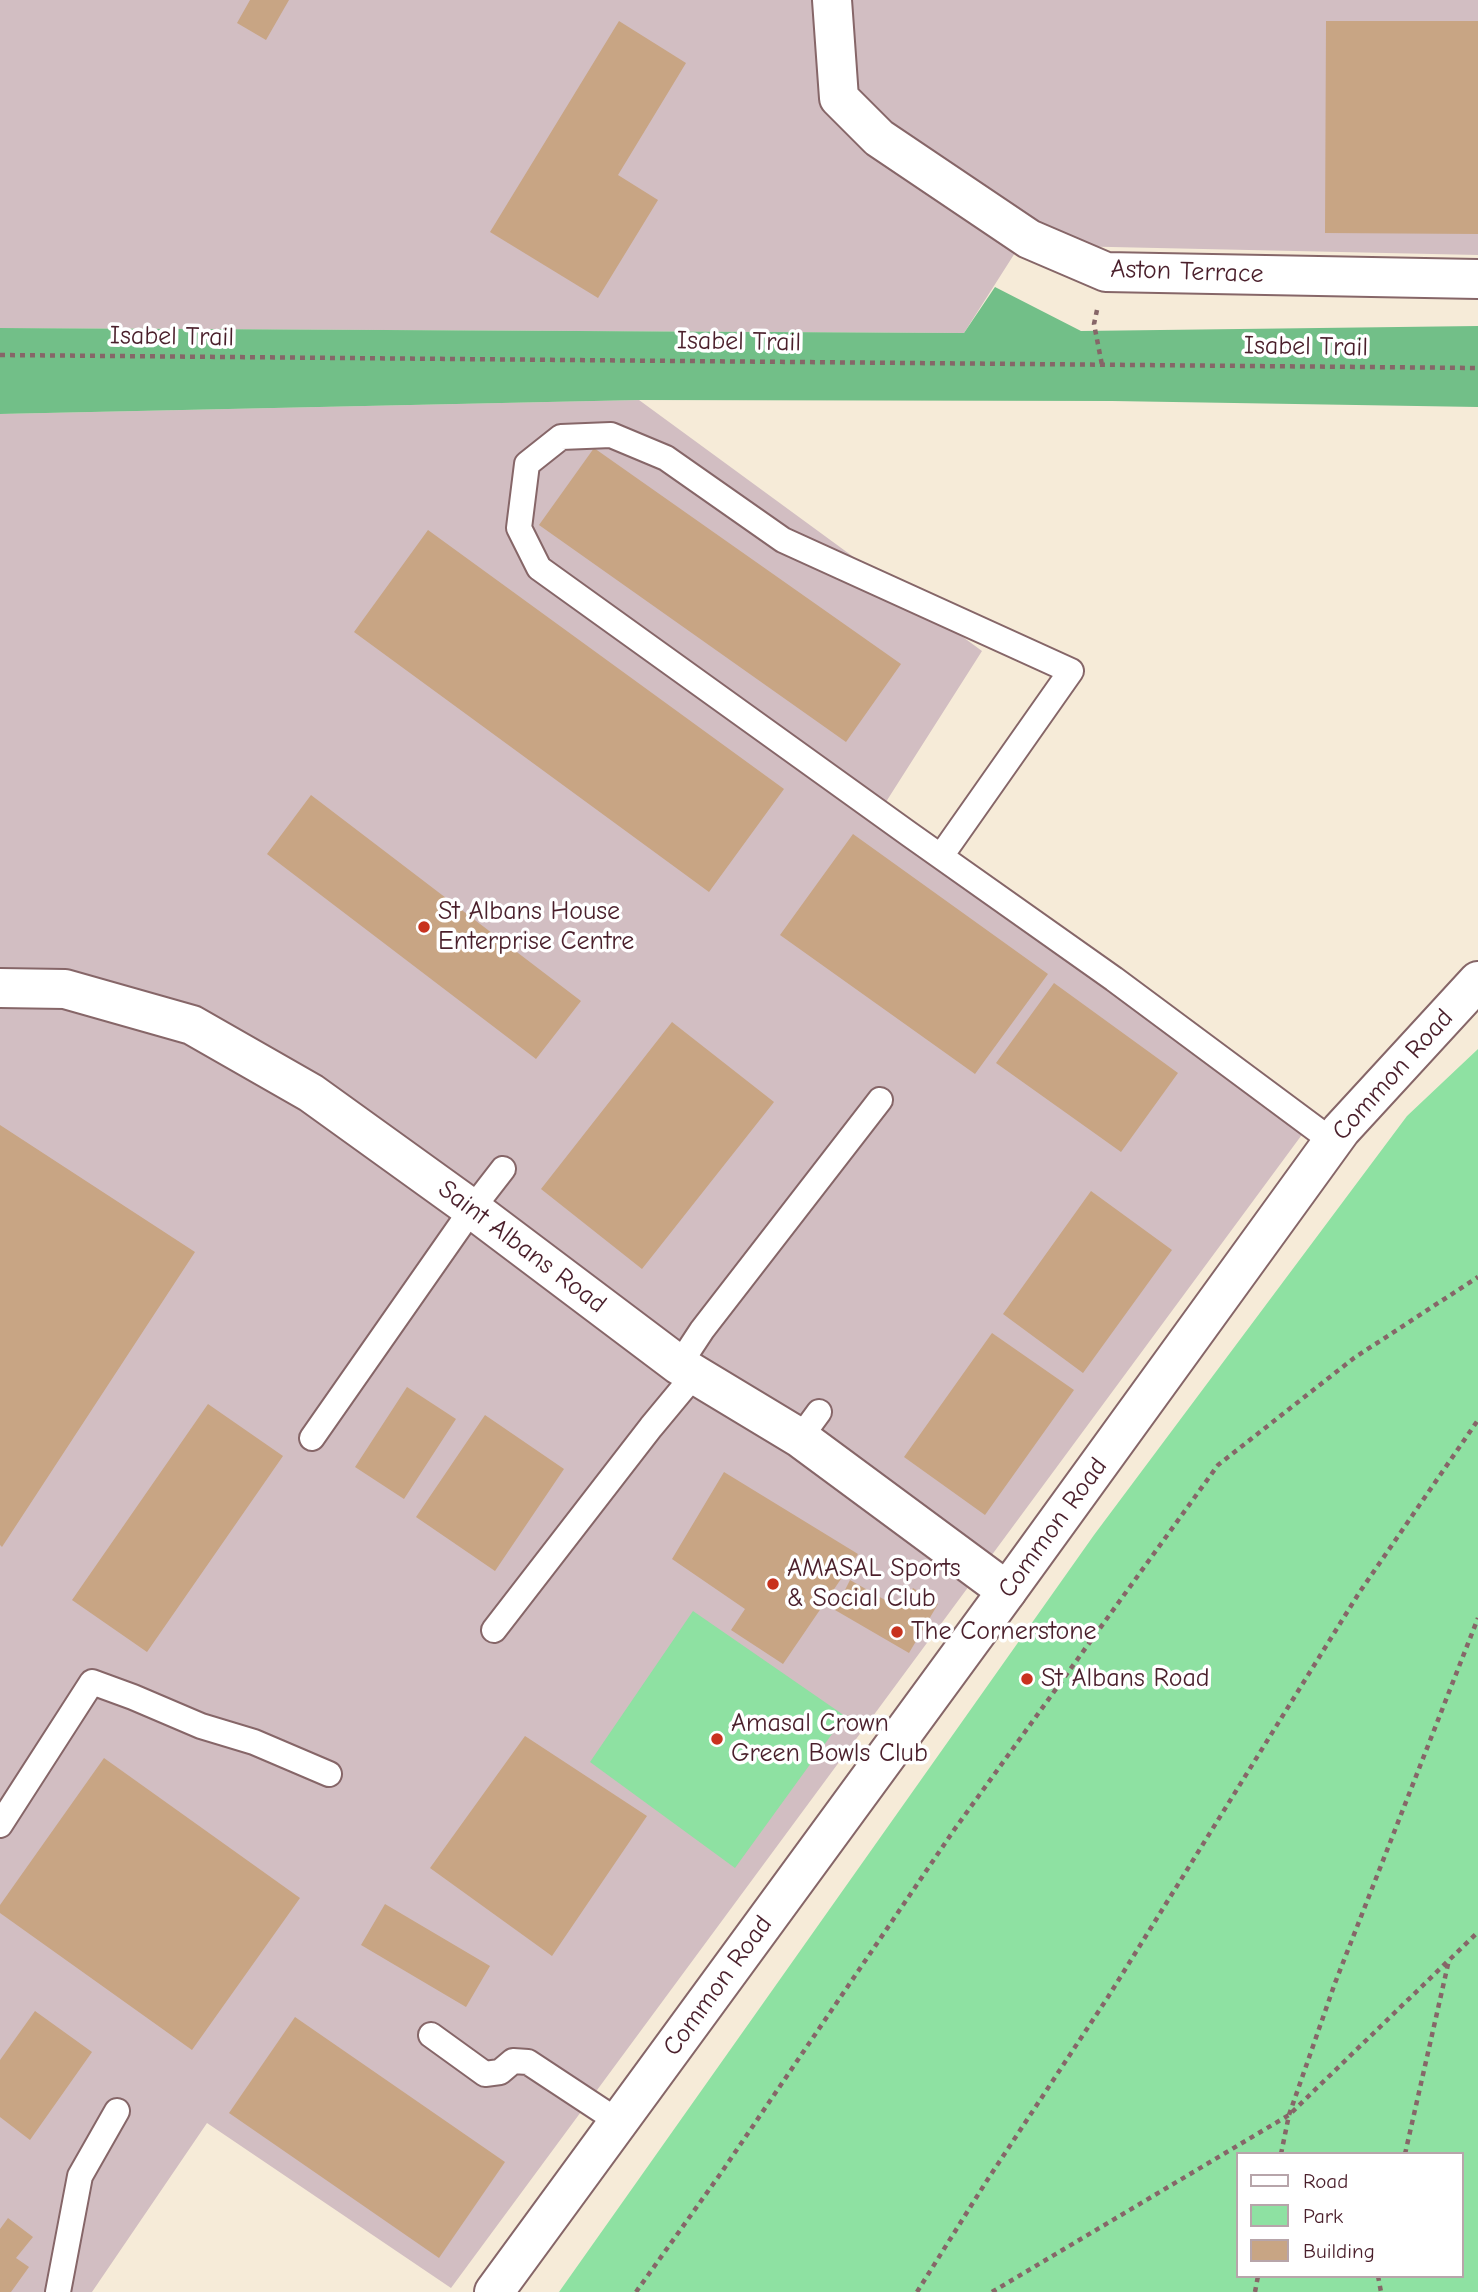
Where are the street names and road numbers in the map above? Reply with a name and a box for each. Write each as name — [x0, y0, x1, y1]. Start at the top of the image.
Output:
street label: Aston Terrace — [1110, 254, 1264, 290]
street label: Isabel Trail — [110, 320, 234, 354]
street label: Isabel Trail — [677, 325, 801, 359]
street label: Isabel Trail — [1244, 330, 1368, 364]
street label: Common Road — [1326, 1003, 1460, 1147]
street label: Saint Albans Road — [432, 1174, 612, 1320]
street label: Common Road — [992, 1452, 1114, 1604]
street label: Common Road — [657, 1910, 779, 2062]

